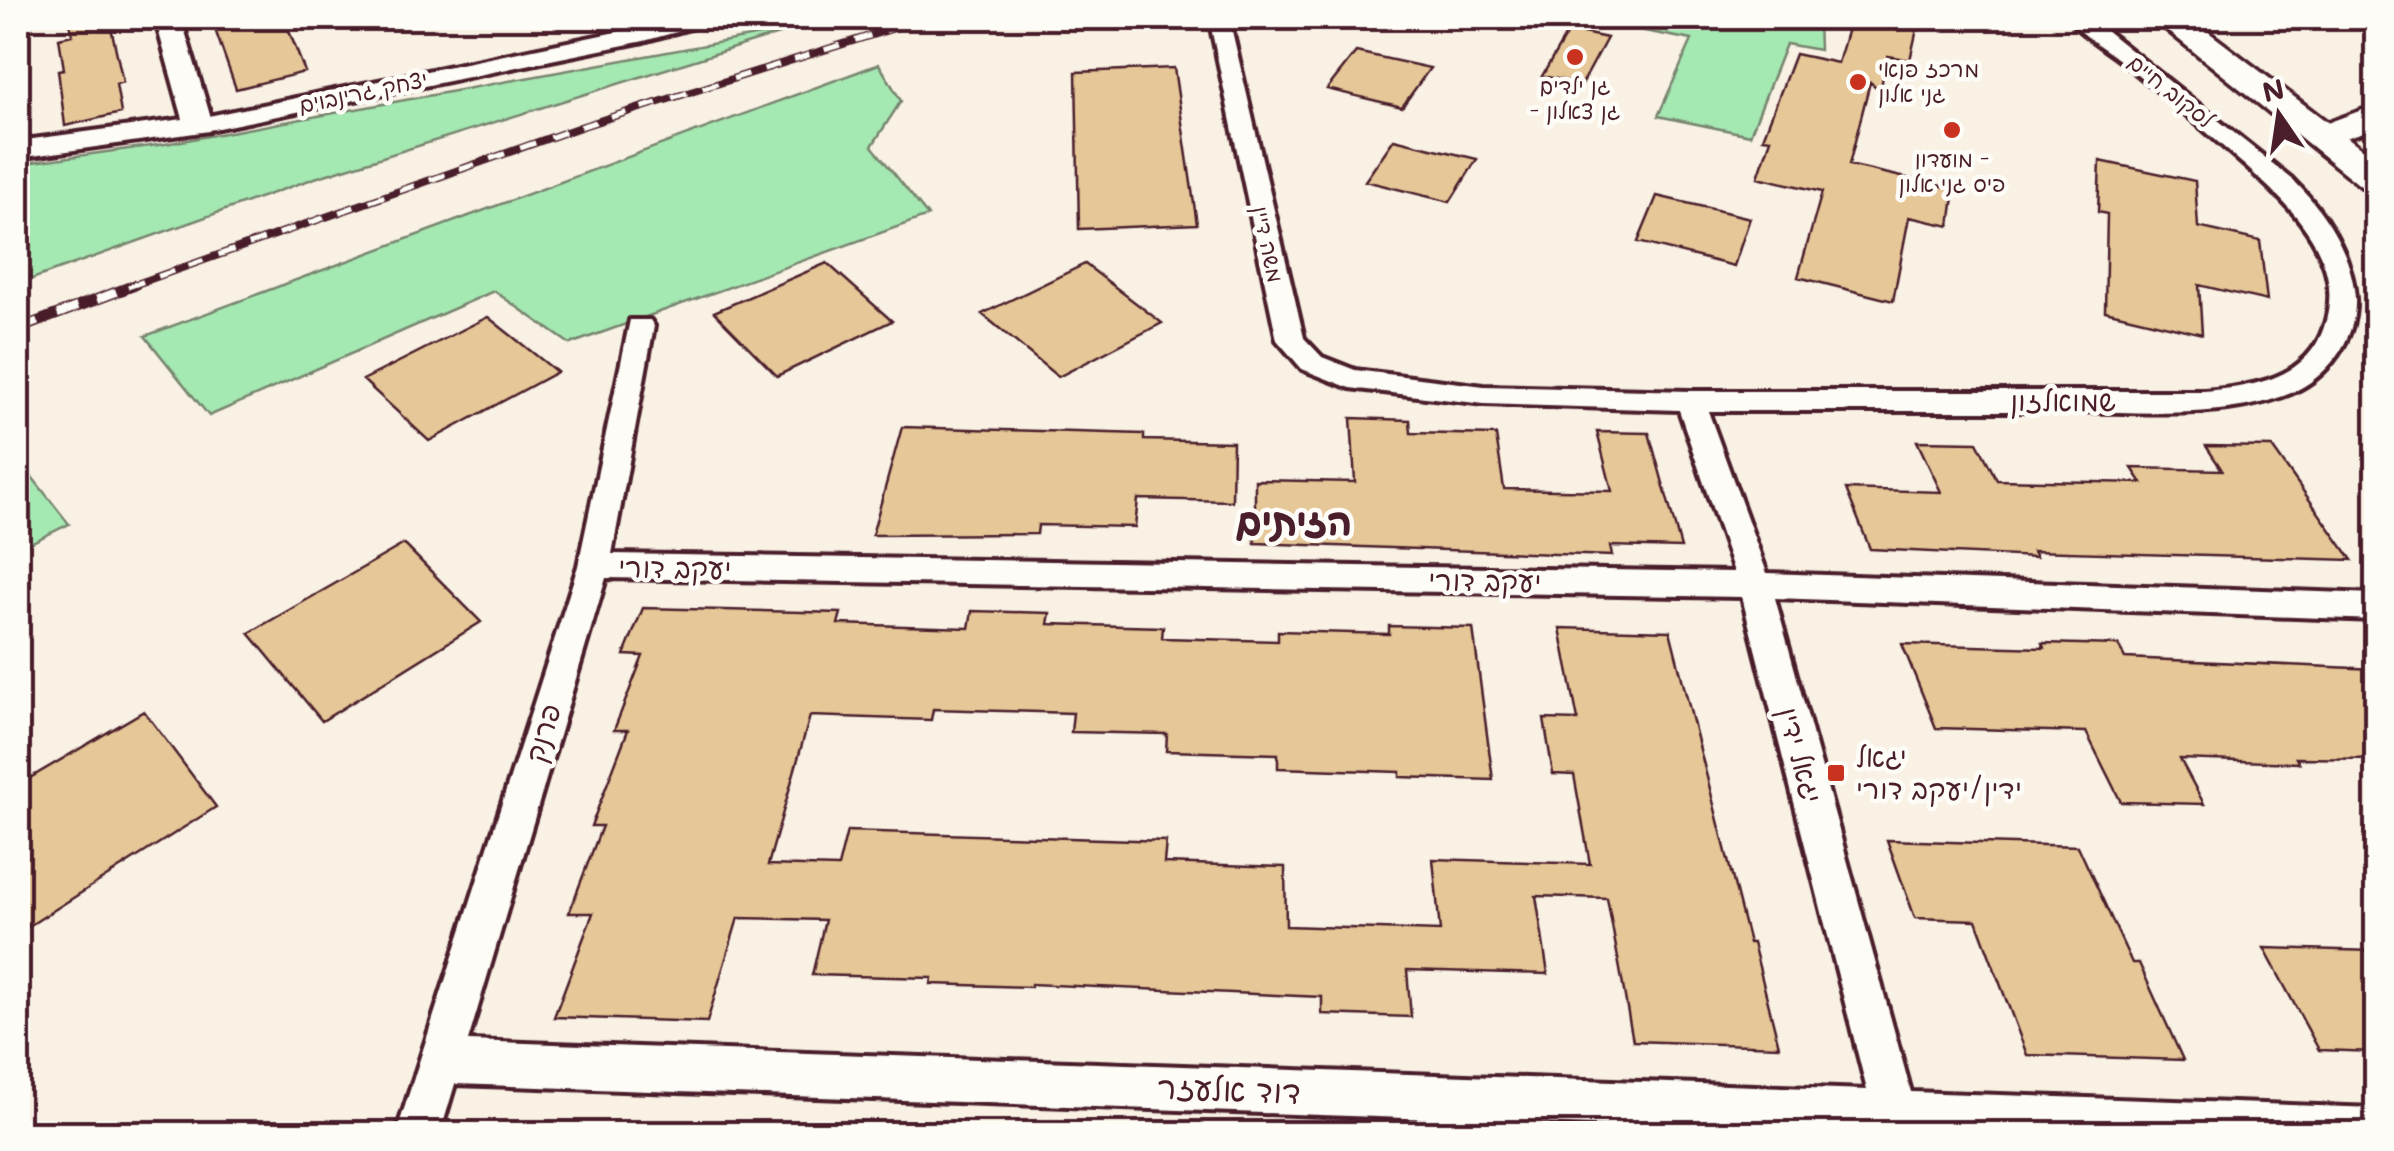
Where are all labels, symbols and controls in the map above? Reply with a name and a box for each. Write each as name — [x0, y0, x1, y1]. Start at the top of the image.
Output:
marker: גן ילדים - גן צאלון — [1564, 46, 1586, 68]
street label: לסקוב חיים — [2122, 47, 2221, 135]
place label: מרכז פנאי גני אלון — [1878, 54, 1979, 108]
street label: יצחק גרינבוים — [296, 64, 430, 119]
north arrow — [2229, 65, 2329, 165]
text: N — [2259, 70, 2288, 110]
place label: גן ילדים - גן צאלון — [1530, 71, 1620, 125]
marker: מרכז פנאי גני אלון — [1847, 71, 1869, 93]
marker: מועדון - פיס גני אלון — [1941, 119, 1963, 141]
place label: מועדון - פיס גני אלון — [1899, 144, 2005, 198]
street label: משה דיין — [1246, 203, 1291, 285]
street label: שמואלזון — [2010, 382, 2116, 419]
district label: הזיתים — [1236, 495, 1352, 545]
street label: יעקב דורי — [618, 548, 732, 587]
street label: יעקב דורי — [1428, 561, 1542, 600]
street label: פרנק — [516, 699, 569, 767]
street label: יגאל ידין — [1770, 703, 1831, 807]
place label: יגאל ידין/יעקב דורי — [1856, 738, 2022, 807]
marker: יגאל ידין/יעקב דורי — [1825, 762, 1847, 784]
street label: דוד אלעזר — [1157, 1065, 1302, 1111]

